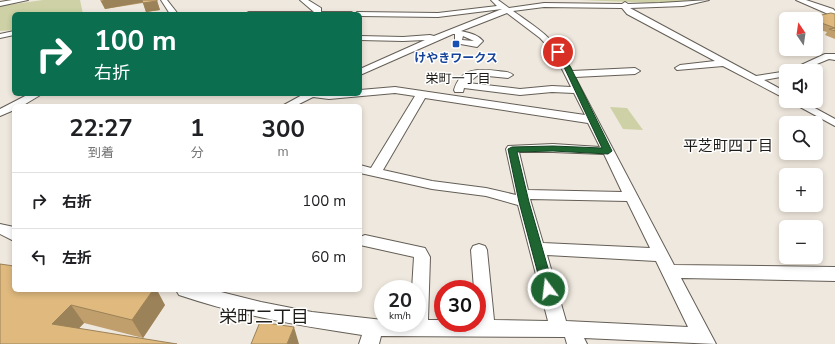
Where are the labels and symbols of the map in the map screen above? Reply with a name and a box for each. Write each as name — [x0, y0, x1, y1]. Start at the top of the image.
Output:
north arrow — [779, 12, 823, 56]
pin — [541, 35, 575, 69]
marker: けやきワークス — [451, 39, 461, 49]
place label: けやきワークス — [414, 50, 498, 66]
district label: 栄町一丁目 — [425, 70, 491, 88]
district label: 平芝町四丁目 — [683, 136, 773, 156]
position arrow — [527, 268, 569, 310]
speed limit sign: 30 — [434, 280, 486, 332]
district label: 栄町二丁目 — [219, 305, 309, 329]

